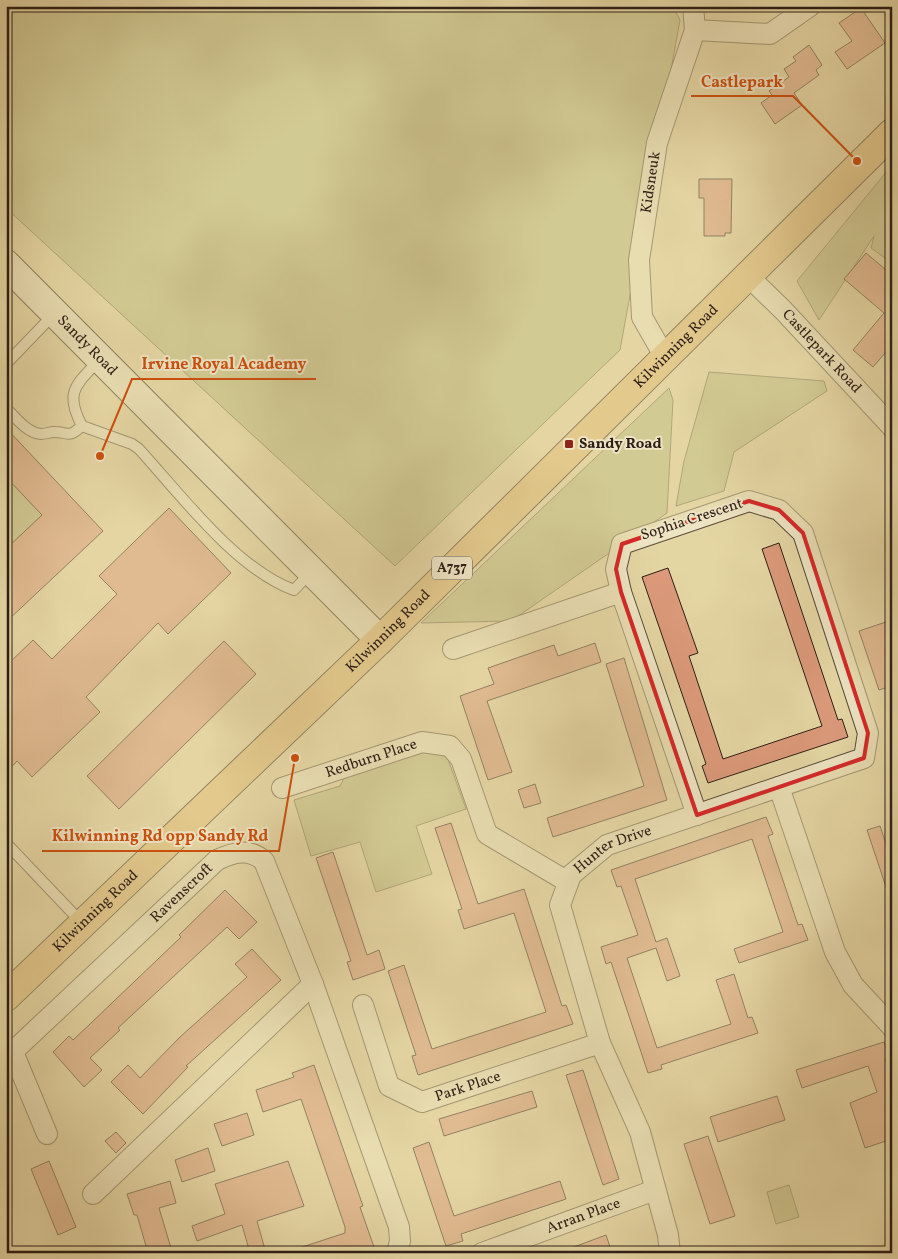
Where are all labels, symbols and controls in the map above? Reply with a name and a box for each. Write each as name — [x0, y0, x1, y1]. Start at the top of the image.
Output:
callout: Castlepark — [691, 65, 793, 96]
text: Castlepark — [701, 72, 783, 94]
street label: Kidsneuk — [636, 150, 666, 215]
street label: Kilwinning Road — [629, 300, 723, 393]
street label: Castlepark Road — [777, 305, 866, 398]
street label: Sandy Road — [52, 311, 122, 381]
callout: Irvine Royal Academy — [132, 348, 316, 379]
text: Irvine Royal Academy — [142, 354, 306, 376]
place label: Sandy Road — [579, 434, 662, 455]
marker: Sandy Road — [563, 438, 575, 450]
street label: Sophia Crescent — [638, 494, 746, 546]
road number: A737 — [432, 556, 472, 580]
street label: Kilwinning Road — [341, 585, 435, 678]
street label: Redburn Place — [323, 734, 420, 783]
callout: Kilwinning Rd opp Sandy Rd — [42, 820, 279, 851]
street label: Hunter Drive — [569, 820, 654, 879]
text: Kilwinning Rd opp Sandy Rd — [52, 826, 269, 848]
street label: Ravenscroft — [146, 858, 218, 928]
street label: Kilwinning Road — [48, 865, 143, 957]
street label: Park Place — [432, 1066, 504, 1108]
street label: Arran Place — [544, 1193, 623, 1239]

